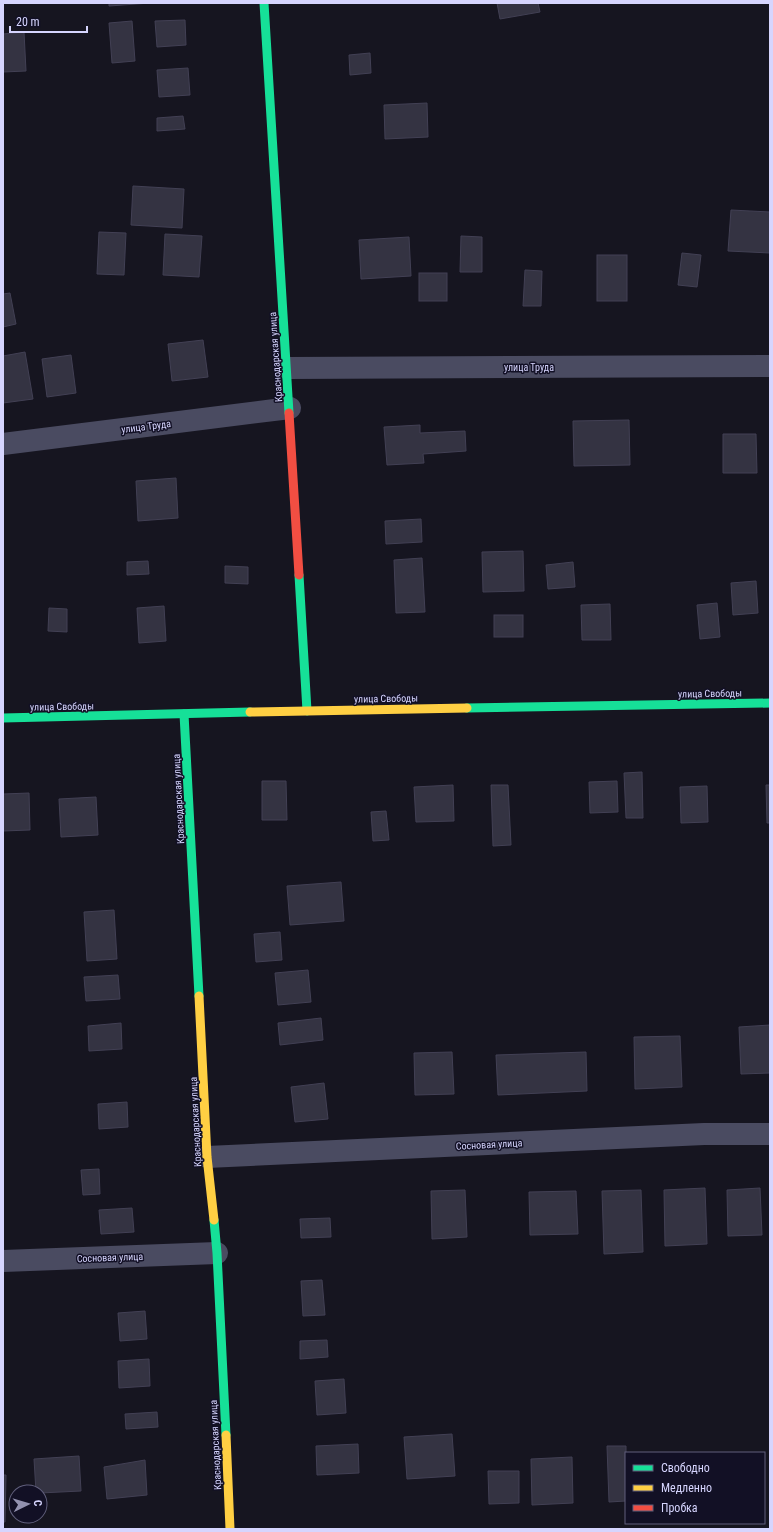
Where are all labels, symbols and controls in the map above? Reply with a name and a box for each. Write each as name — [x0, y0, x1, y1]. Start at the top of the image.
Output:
scale bar — [10, 8, 87, 34]
text: 20 m — [16, 15, 40, 29]
street label: Краснодарская улица — [267, 311, 284, 402]
street label: улица Труда — [504, 362, 554, 373]
street label: улица Труда — [121, 418, 172, 435]
street label: улица Свободы — [678, 687, 742, 700]
street label: улица Свободы — [354, 692, 418, 705]
street label: улица Свободы — [30, 700, 94, 713]
street label: Краснодарская улица — [171, 753, 186, 844]
street label: Краснодарская улица — [188, 1076, 203, 1167]
street label: Сосновая улица — [456, 1137, 523, 1152]
street label: Сосновая улица — [77, 1251, 144, 1264]
street label: Краснодарская улица — [208, 1399, 223, 1490]
legend — [625, 1452, 765, 1524]
text: Свободно — [661, 1461, 710, 1475]
text: Медленно — [661, 1481, 712, 1495]
north arrow — [8, 1484, 48, 1524]
text: С — [31, 1499, 44, 1507]
text: Пробка — [661, 1501, 698, 1515]

